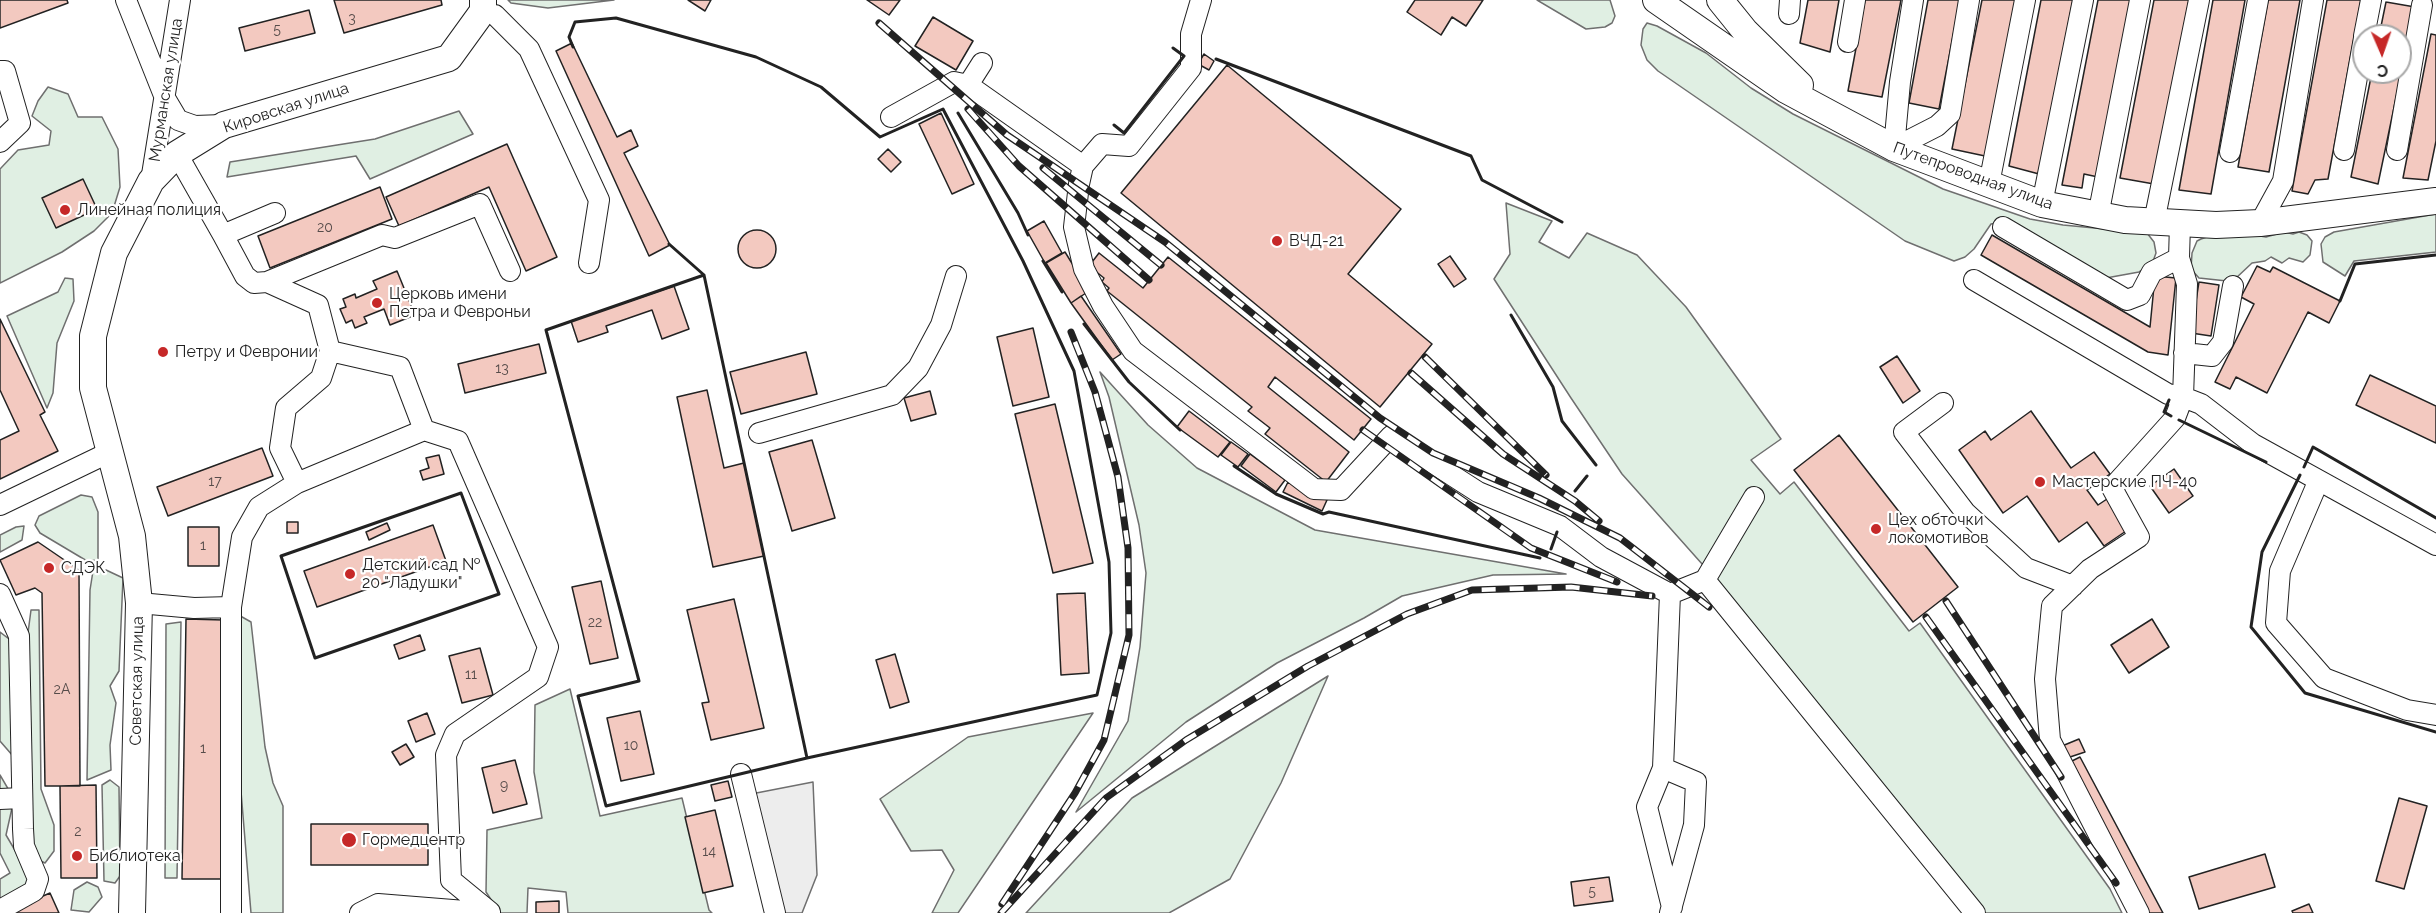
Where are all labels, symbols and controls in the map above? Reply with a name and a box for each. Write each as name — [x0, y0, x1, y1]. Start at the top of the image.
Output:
house number: 3 — [348, 11, 356, 27]
street label: Мурманская улица — [145, 17, 187, 163]
house number: 5 — [273, 22, 281, 38]
north arrow — [2352, 24, 2412, 84]
text: С — [2377, 61, 2388, 80]
street label: Кировская улица — [221, 79, 351, 137]
street label: Путепроводная улица — [1890, 138, 2056, 214]
place label: Линейная полиция — [77, 200, 221, 220]
marker: Линейная полиция — [58, 203, 72, 217]
house number: 20 — [317, 220, 333, 236]
place label: ВЧД-21 — [1289, 231, 1344, 251]
marker: ВЧД-21 — [1270, 234, 1284, 248]
place label: Церковь имени Петра и Февроньи — [389, 284, 531, 322]
marker: Церковь имени Петра и Февроньи — [370, 296, 384, 310]
place label: Петру и Февронии — [175, 342, 318, 362]
marker: Петру и Февронии — [156, 345, 170, 359]
house number: 13 — [495, 361, 509, 377]
place label: Мастерские ПЧ-40 — [2052, 472, 2197, 492]
house number: 17 — [208, 474, 222, 490]
marker: Мастерские ПЧ-40 — [2033, 475, 2047, 489]
place label: Цех обточки локомотивов — [1888, 510, 1989, 548]
marker: Цех обточки локомотивов — [1869, 522, 1883, 536]
house number: 1 — [200, 538, 206, 554]
place label: Детский сад № 20 "Ладушки" — [362, 555, 480, 593]
place label: СДЭК — [61, 558, 105, 578]
marker: СДЭК — [42, 561, 56, 575]
marker: Детский сад № 20 "Ладушки" — [343, 567, 357, 581]
house number: 22 — [588, 615, 602, 631]
street label: Советская улица — [126, 616, 148, 746]
house number: 11 — [465, 667, 477, 683]
house number: 2А — [54, 682, 70, 698]
house number: 10 — [624, 738, 638, 754]
house number: 1 — [200, 741, 206, 757]
house number: 9 — [500, 778, 508, 794]
house number: 2 — [74, 824, 82, 840]
place label: Гормедцентр — [362, 830, 465, 850]
marker: Гормедцентр — [340, 831, 358, 849]
house number: 14 — [702, 844, 716, 860]
place label: Библиотека — [89, 846, 181, 866]
marker: Библиотека — [70, 849, 84, 863]
house number: 5 — [1588, 884, 1596, 900]

